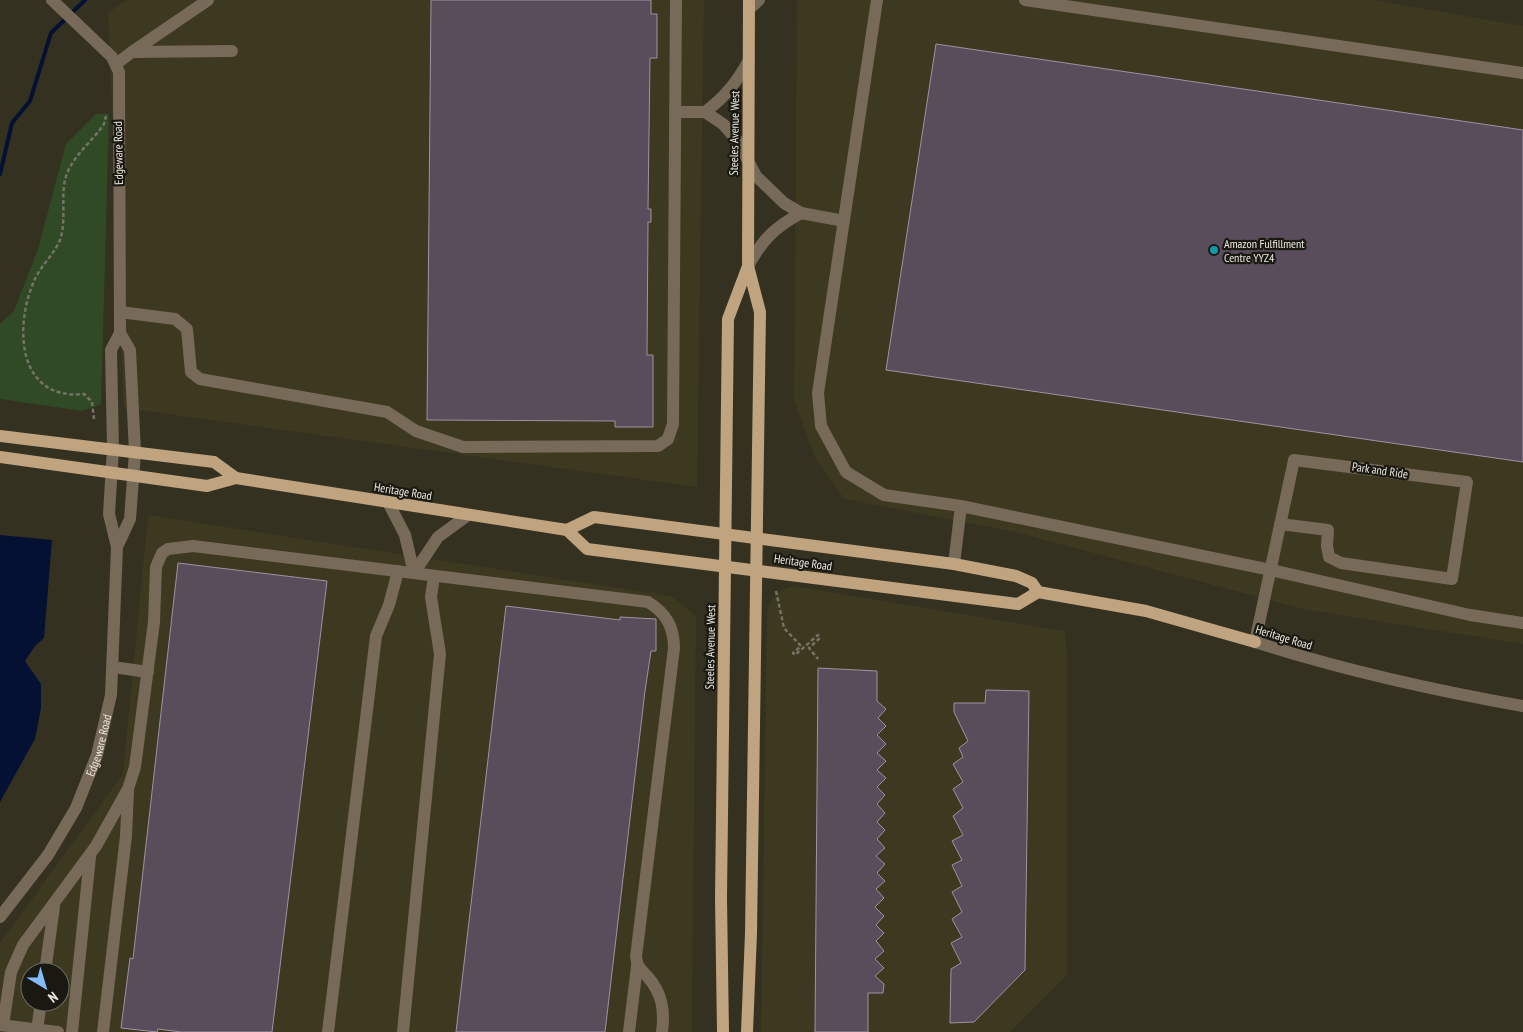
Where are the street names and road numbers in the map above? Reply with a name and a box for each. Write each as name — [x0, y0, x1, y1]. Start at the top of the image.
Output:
street label: Steeles Avenue West — [726, 90, 742, 176]
street label: Edgeware Road — [110, 121, 126, 185]
street label: Park and Ride — [1351, 459, 1409, 481]
street label: Heritage Road — [373, 479, 433, 503]
street label: Heritage Road — [773, 550, 833, 574]
street label: Steeles Avenue West — [702, 604, 718, 690]
street label: Heritage Road — [1254, 621, 1314, 653]
street label: Edgeware Road — [82, 713, 114, 778]

